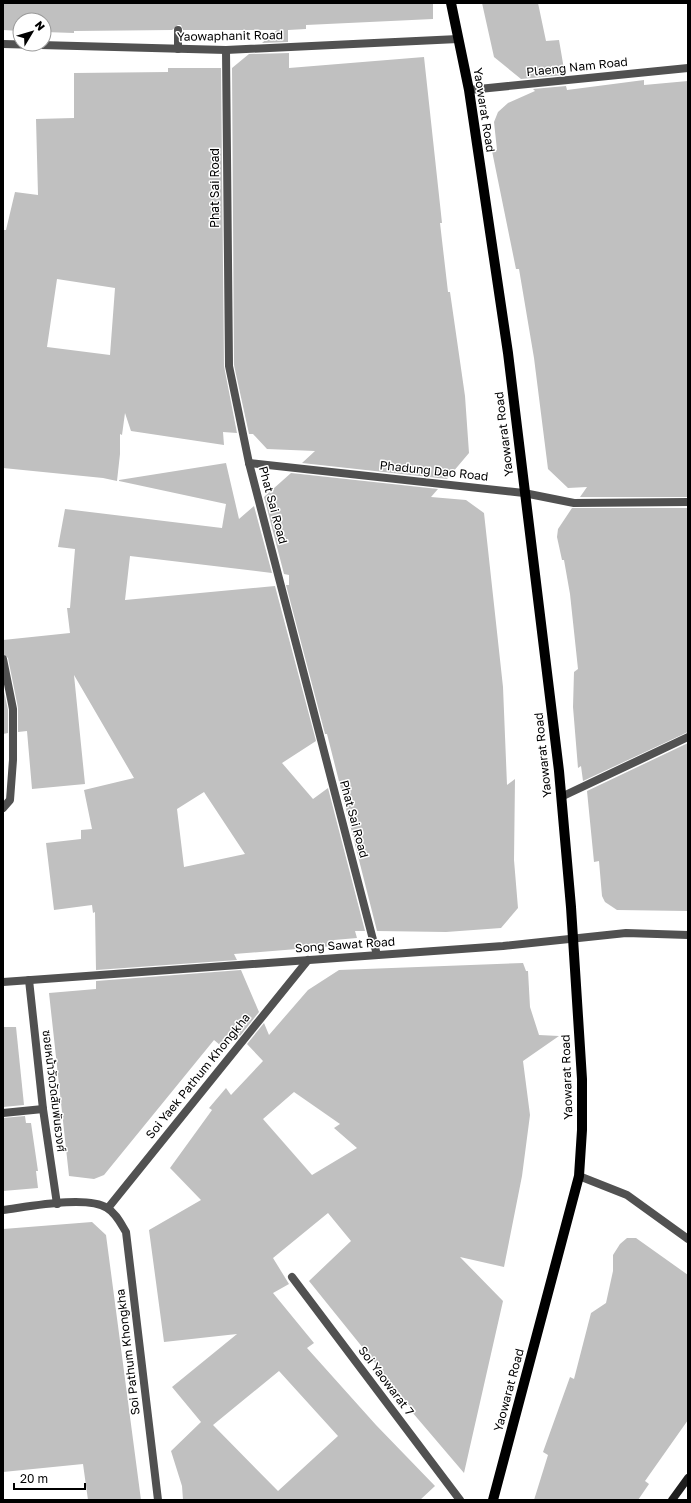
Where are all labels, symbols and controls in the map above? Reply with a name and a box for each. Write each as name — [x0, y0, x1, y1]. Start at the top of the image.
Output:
north arrow — [12, 12, 52, 52]
text: N — [33, 18, 48, 33]
street label: Yaowaphanit Road — [177, 27, 283, 44]
street label: Plaeng Nam Road — [525, 54, 629, 79]
street label: Yaowarat Road — [470, 67, 499, 153]
street label: Phat Sai Road — [207, 148, 222, 228]
street label: Yaowarat Road — [491, 391, 516, 477]
street label: Phadung Dao Road — [379, 457, 489, 484]
street label: Phat Sai Road — [256, 464, 291, 545]
street label: Yaowarat Road — [531, 712, 554, 798]
street label: Phat Sai Road — [337, 778, 372, 859]
street label: Song Sawat Road — [294, 934, 396, 955]
street label: Soi Yaek Pathum Khongkha — [142, 1010, 253, 1142]
street label: ซอยหน้าวัดวัดสัมพันธวงศ์ — [40, 1029, 69, 1153]
street label: Yaowarat Road — [558, 1034, 575, 1120]
street label: Soi Pathum Khongkha — [112, 1288, 143, 1416]
street label: Soi Yaowarat 7 — [355, 1343, 417, 1418]
street label: Yaowarat Road — [490, 1347, 527, 1433]
scale bar — [14, 1465, 85, 1491]
text: 20 m — [20, 1471, 48, 1486]

